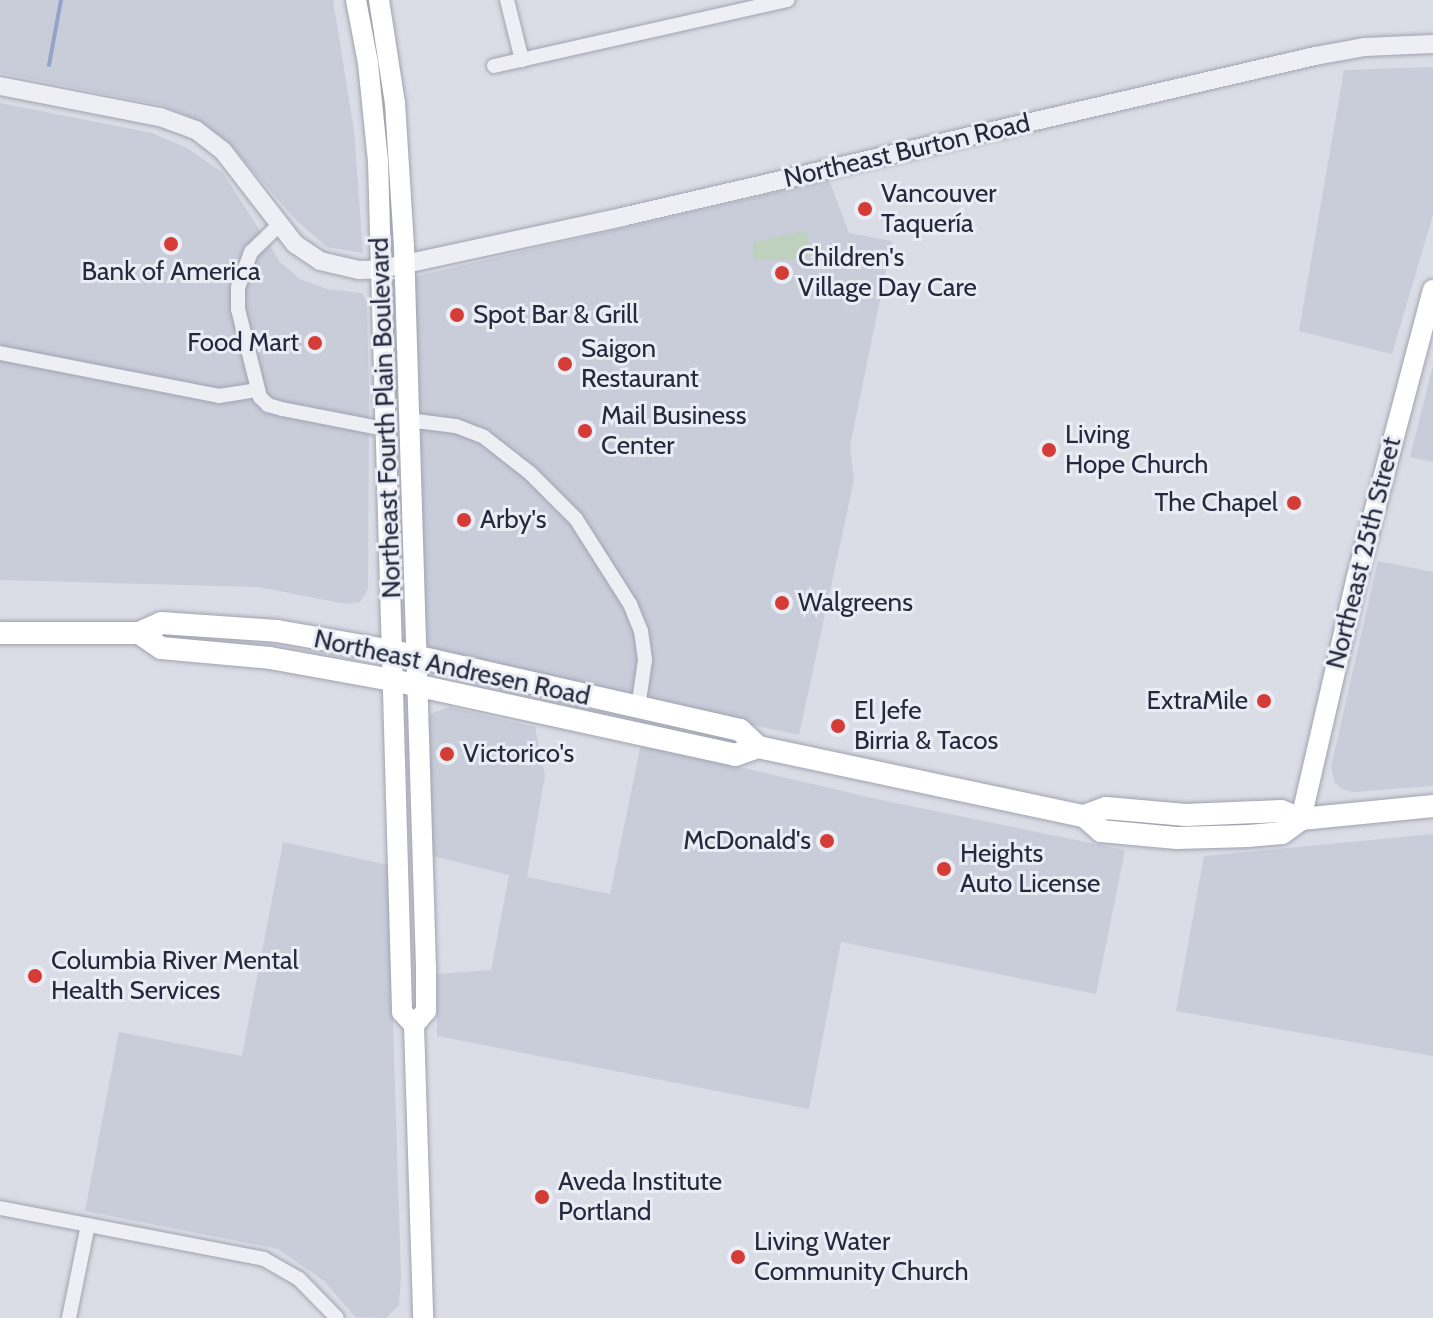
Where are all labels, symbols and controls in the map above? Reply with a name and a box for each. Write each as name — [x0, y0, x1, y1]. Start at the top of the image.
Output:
street label: Northeast Burton Road — [781, 108, 1033, 194]
place label: Vancouver Taquería — [881, 178, 996, 240]
marker: Vancouver Taquería — [856, 200, 874, 218]
marker: Bank of America — [162, 235, 180, 253]
street label: Northeast Fourth Plain Boulevard — [364, 237, 408, 599]
place label: Children's Village Day Care — [798, 242, 977, 304]
place label: Bank of America — [82, 256, 260, 288]
marker: Children's Village Day Care — [773, 264, 791, 282]
place label: Spot Bar & Grill — [473, 299, 638, 331]
marker: Spot Bar & Grill — [448, 306, 466, 324]
place label: Food Mart — [187, 327, 299, 359]
place label: Saigon Restaurant — [581, 333, 699, 394]
marker: Food Mart — [306, 334, 324, 352]
marker: Saigon Restaurant — [556, 355, 574, 373]
place label: Mail Business Center — [601, 400, 747, 462]
place label: Living Hope Church — [1065, 419, 1208, 480]
marker: Mail Business Center — [576, 422, 594, 440]
street label: Northeast 25th Street — [1320, 434, 1408, 672]
marker: Living Hope Church — [1040, 441, 1058, 459]
place label: The Chapel — [1155, 487, 1278, 519]
marker: The Chapel — [1285, 494, 1303, 512]
place label: Arby's — [480, 504, 546, 536]
marker: Arby's — [455, 511, 473, 529]
place label: Walgreens — [798, 587, 913, 619]
marker: Walgreens — [773, 594, 791, 612]
street label: Northeast Andresen Road — [311, 623, 593, 713]
place label: ExtraMile — [1147, 685, 1248, 717]
marker: ExtraMile — [1255, 692, 1273, 710]
place label: El Jefe Birria & Tacos — [854, 695, 998, 756]
marker: El Jefe Birria & Tacos — [829, 717, 847, 735]
place label: Victorico's — [463, 738, 574, 770]
marker: Victorico's — [438, 745, 456, 763]
place label: McDonald's — [683, 825, 811, 857]
marker: McDonald's — [818, 832, 836, 850]
place label: Heights Auto License — [960, 838, 1100, 900]
marker: Heights Auto License — [935, 860, 953, 878]
place label: Columbia River Mental Health Services — [51, 945, 299, 1006]
marker: Columbia River Mental Health Services — [26, 967, 44, 985]
place label: Aveda Institute Portland — [558, 1166, 722, 1228]
marker: Aveda Institute Portland — [533, 1188, 551, 1206]
place label: Living Water Community Church — [754, 1226, 968, 1288]
marker: Living Water Community Church — [729, 1248, 747, 1266]

